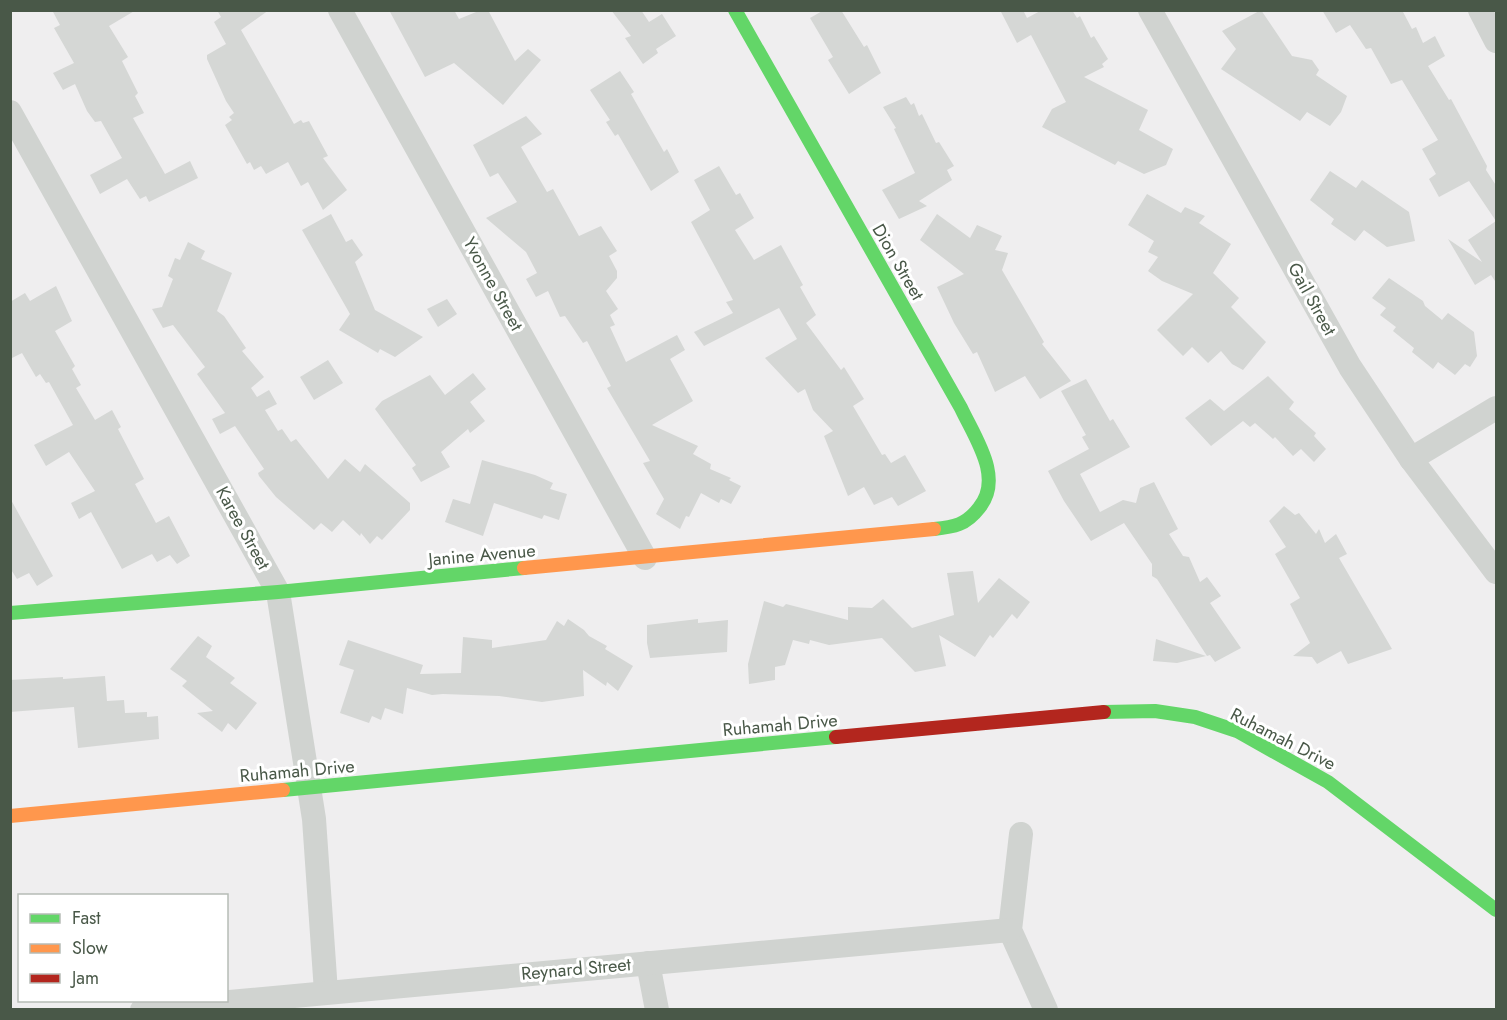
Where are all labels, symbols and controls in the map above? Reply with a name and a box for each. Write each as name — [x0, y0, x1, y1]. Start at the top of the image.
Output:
street label: Dion Street — [866, 219, 931, 306]
street label: Yvonne Street — [457, 232, 530, 336]
street label: Gail Street — [1281, 258, 1343, 341]
street label: Karee Street — [209, 482, 277, 575]
street label: Janine Avenue — [425, 537, 537, 573]
street label: Ruhamah Drive — [1226, 701, 1340, 777]
street label: Ruhamah Drive — [721, 707, 839, 743]
street label: Ruhamah Drive — [238, 753, 356, 789]
legend — [18, 894, 228, 1002]
text: Fast — [72, 905, 101, 931]
text: Slow — [72, 935, 109, 961]
street label: Reynard Street — [520, 951, 633, 987]
text: Jam — [70, 965, 99, 991]

